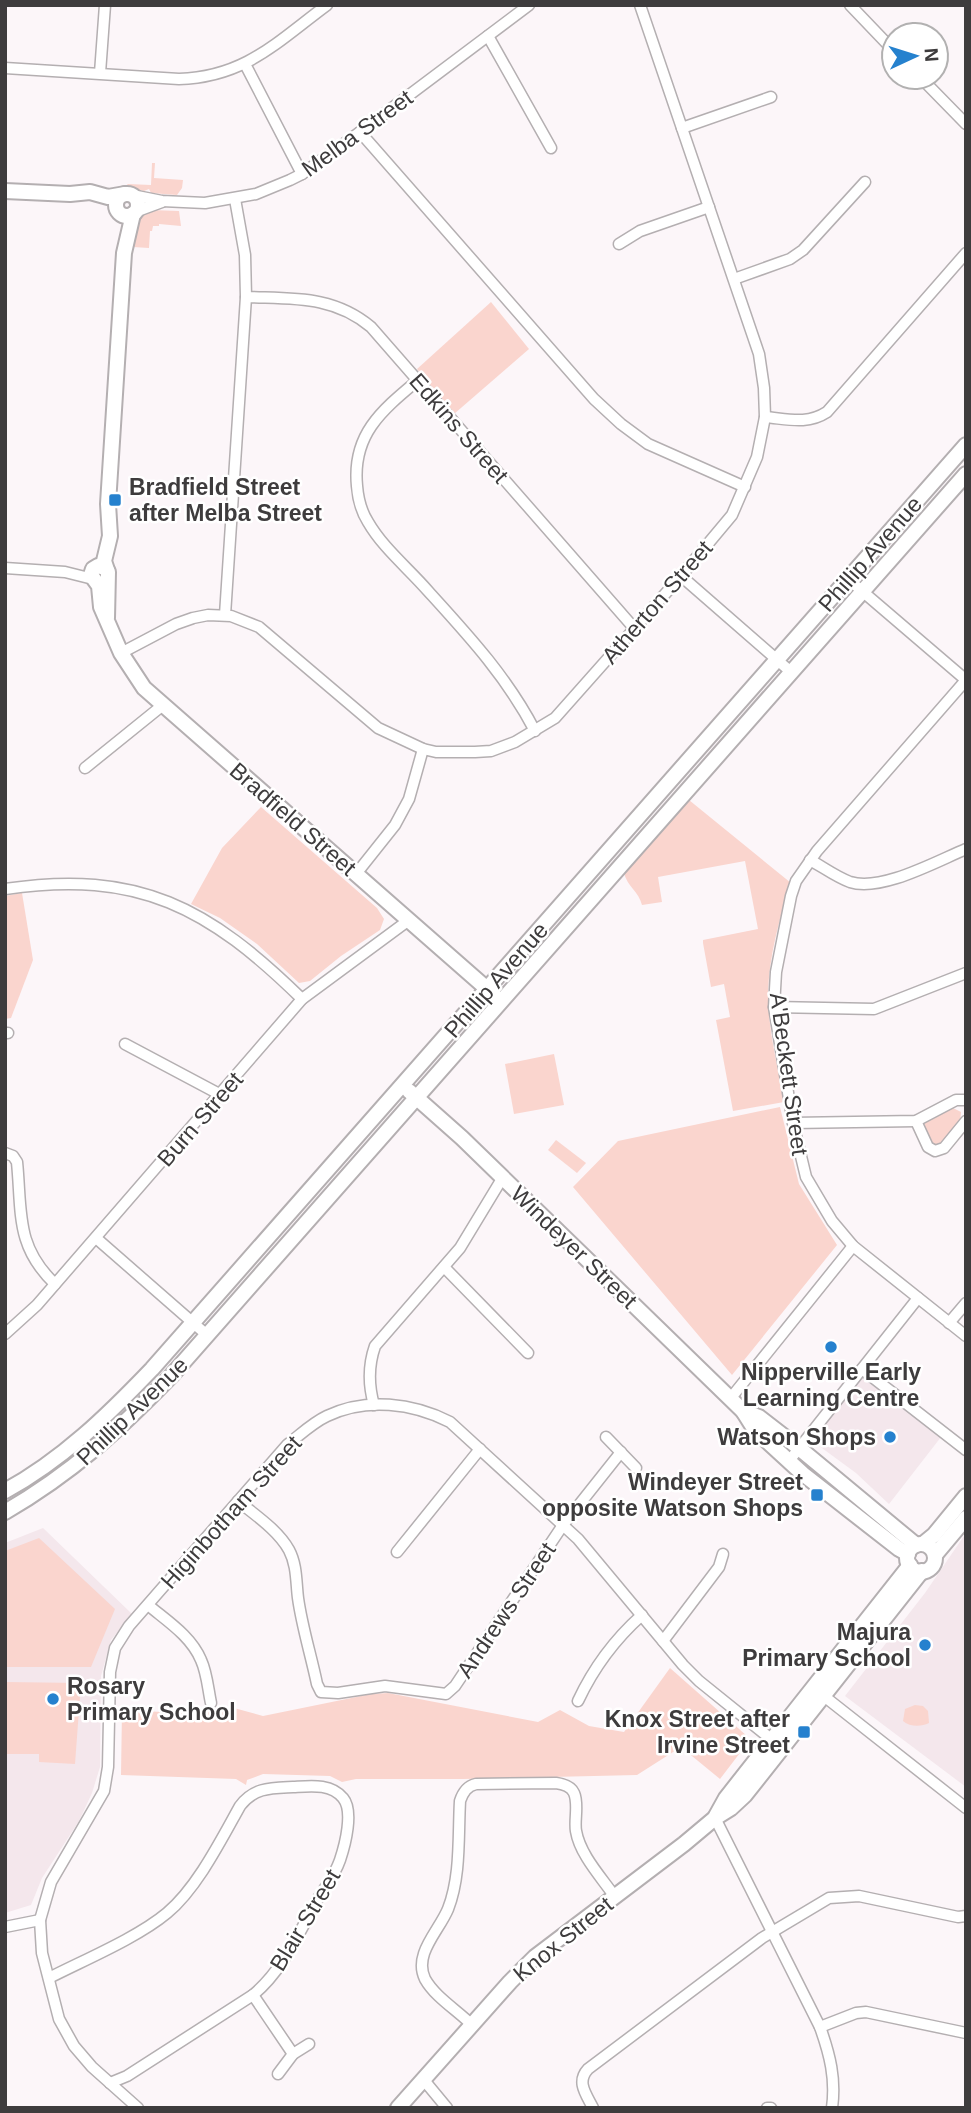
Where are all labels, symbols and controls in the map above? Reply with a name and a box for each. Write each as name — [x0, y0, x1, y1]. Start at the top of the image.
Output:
north arrow — [880, 21, 950, 91]
text: N — [921, 47, 942, 62]
street label: Melba Street — [297, 84, 418, 182]
street label: Edkins Street — [404, 368, 514, 489]
place label: Bradfield Street after Melba Street — [129, 474, 322, 526]
street label: Phillip Avenue — [813, 491, 927, 617]
marker: Bradfield Street after Melba Street — [107, 492, 123, 508]
street label: Atherton Street — [596, 535, 718, 669]
street label: Bradfield Street — [225, 757, 362, 881]
street label: Phillip Avenue — [439, 917, 553, 1043]
street label: A'Beckett Street — [765, 991, 813, 1158]
street label: Burn Street — [152, 1066, 248, 1171]
street label: Windeyer Street — [506, 1180, 643, 1314]
marker: Nipperville Early Learning Centre — [823, 1339, 839, 1355]
street label: Phillip Avenue — [71, 1352, 193, 1470]
place label: Nipperville Early Learning Centre — [741, 1359, 921, 1411]
place label: Watson Shops — [717, 1424, 876, 1450]
marker: Watson Shops — [882, 1429, 898, 1445]
street label: Higinbotham Street — [155, 1430, 307, 1594]
place label: Windeyer Street opposite Watson Shops — [542, 1469, 803, 1521]
marker: Windeyer Street opposite Watson Shops — [809, 1487, 825, 1503]
street label: Andrews Street — [451, 1537, 561, 1682]
place label: Majura Primary School — [742, 1619, 911, 1671]
marker: Majura Primary School — [917, 1637, 933, 1653]
place label: Rosary Primary School — [67, 1673, 236, 1725]
marker: Rosary Primary School — [45, 1691, 61, 1707]
place label: Knox Street after Irvine Street — [605, 1706, 790, 1758]
marker: Knox Street after Irvine Street — [796, 1724, 812, 1740]
street label: Blair Street — [265, 1864, 346, 1975]
street label: Knox Street — [508, 1891, 618, 1987]

